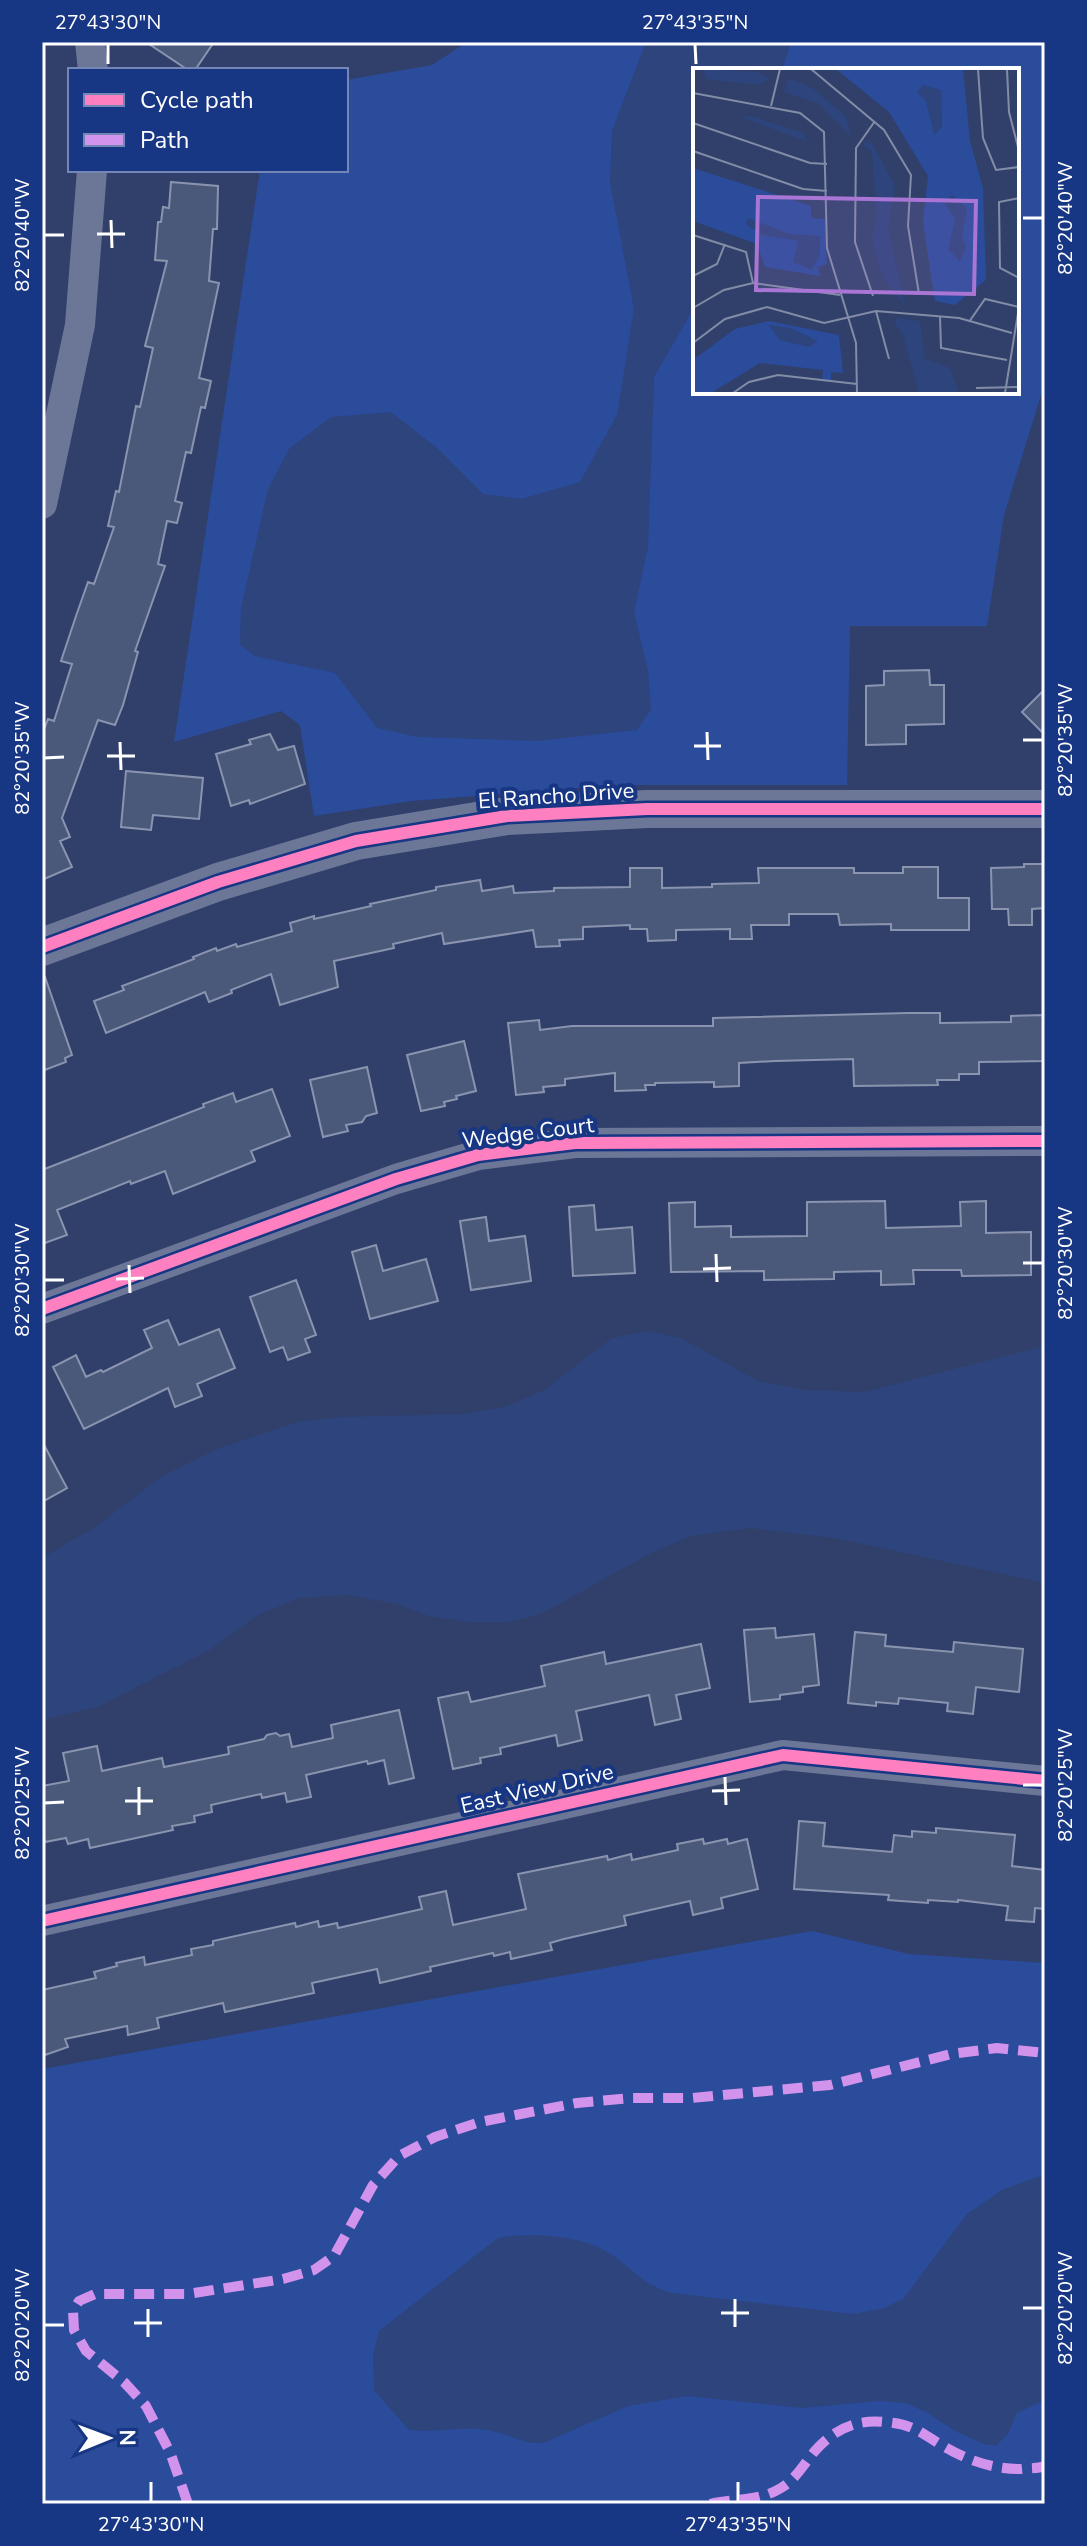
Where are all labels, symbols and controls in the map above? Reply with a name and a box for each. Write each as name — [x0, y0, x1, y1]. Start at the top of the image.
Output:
text: 27°43'30"N — [55, 9, 161, 36]
text: 27°43'35"N — [642, 9, 748, 36]
legend — [68, 68, 348, 172]
inset map — [693, 68, 1019, 394]
text: Cycle path — [140, 84, 254, 116]
text: Path — [140, 124, 189, 156]
text: 82°20'40"W — [1052, 161, 1079, 275]
text: 82°20'40"W — [9, 178, 36, 292]
text: 82°20'35"W — [1052, 683, 1079, 797]
text: 82°20'35"W — [9, 701, 36, 815]
street label: El Rancho Drive — [477, 776, 635, 816]
street label: Wedge Court — [460, 1110, 596, 1156]
text: 82°20'30"W — [1052, 1206, 1079, 1320]
text: 82°20'30"W — [9, 1223, 36, 1337]
text: 82°20'25"W — [1052, 1728, 1079, 1842]
text: 82°20'25"W — [9, 1746, 36, 1860]
street label: East View Drive — [457, 1757, 617, 1821]
text: 82°20'20"W — [1052, 2251, 1079, 2365]
text: 82°20'20"W — [9, 2268, 36, 2382]
north arrow — [68, 2398, 148, 2478]
text: N — [112, 2429, 142, 2446]
text: 27°43'30"N — [98, 2511, 204, 2538]
text: 27°43'35"N — [685, 2511, 791, 2538]

